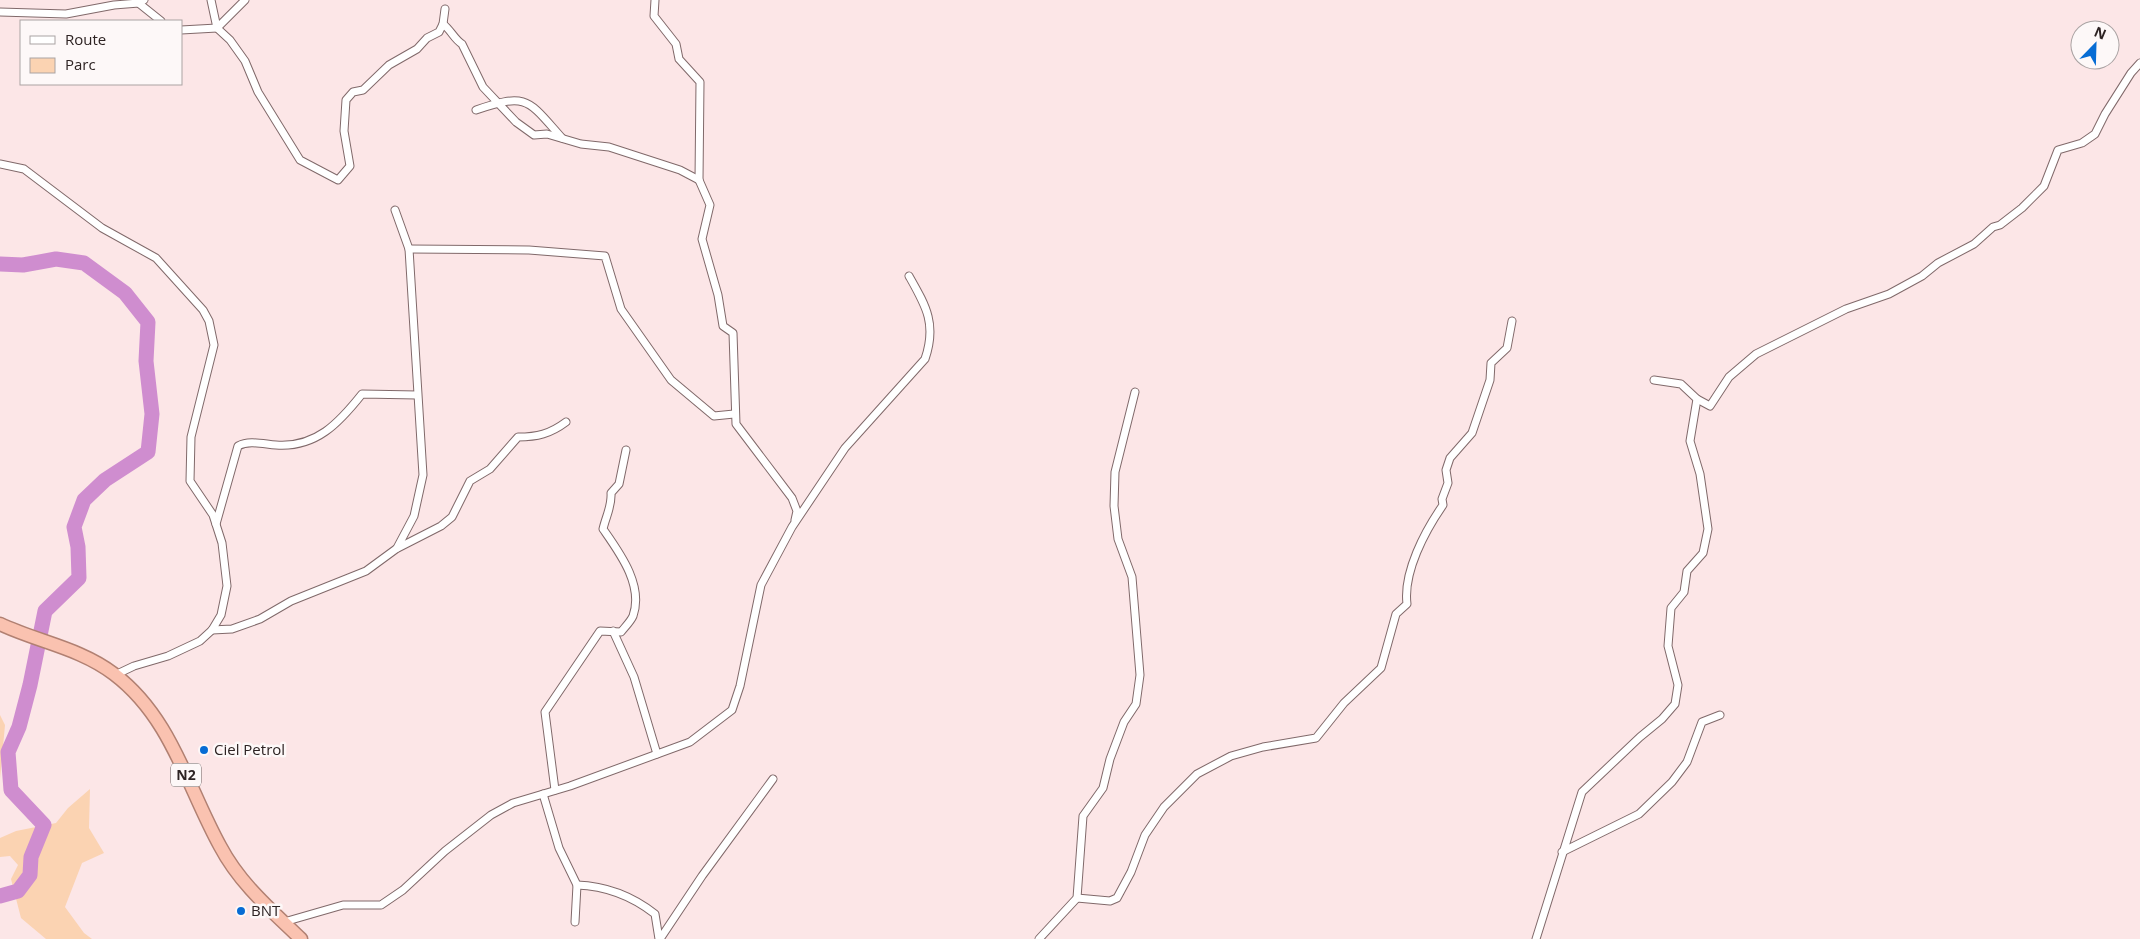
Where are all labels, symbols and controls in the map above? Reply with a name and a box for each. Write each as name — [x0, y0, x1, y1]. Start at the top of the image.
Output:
legend — [20, 20, 182, 85]
north arrow — [2070, 20, 2120, 70]
text: N — [2091, 22, 2109, 44]
text: Route — [65, 29, 106, 49]
text: Parc — [65, 54, 96, 74]
place label: Ciel Petrol — [214, 739, 285, 759]
marker: Ciel Petrol — [198, 744, 210, 756]
road number: N2 — [171, 764, 201, 786]
place label: BNT — [251, 900, 281, 920]
marker: BNT — [235, 905, 247, 917]

